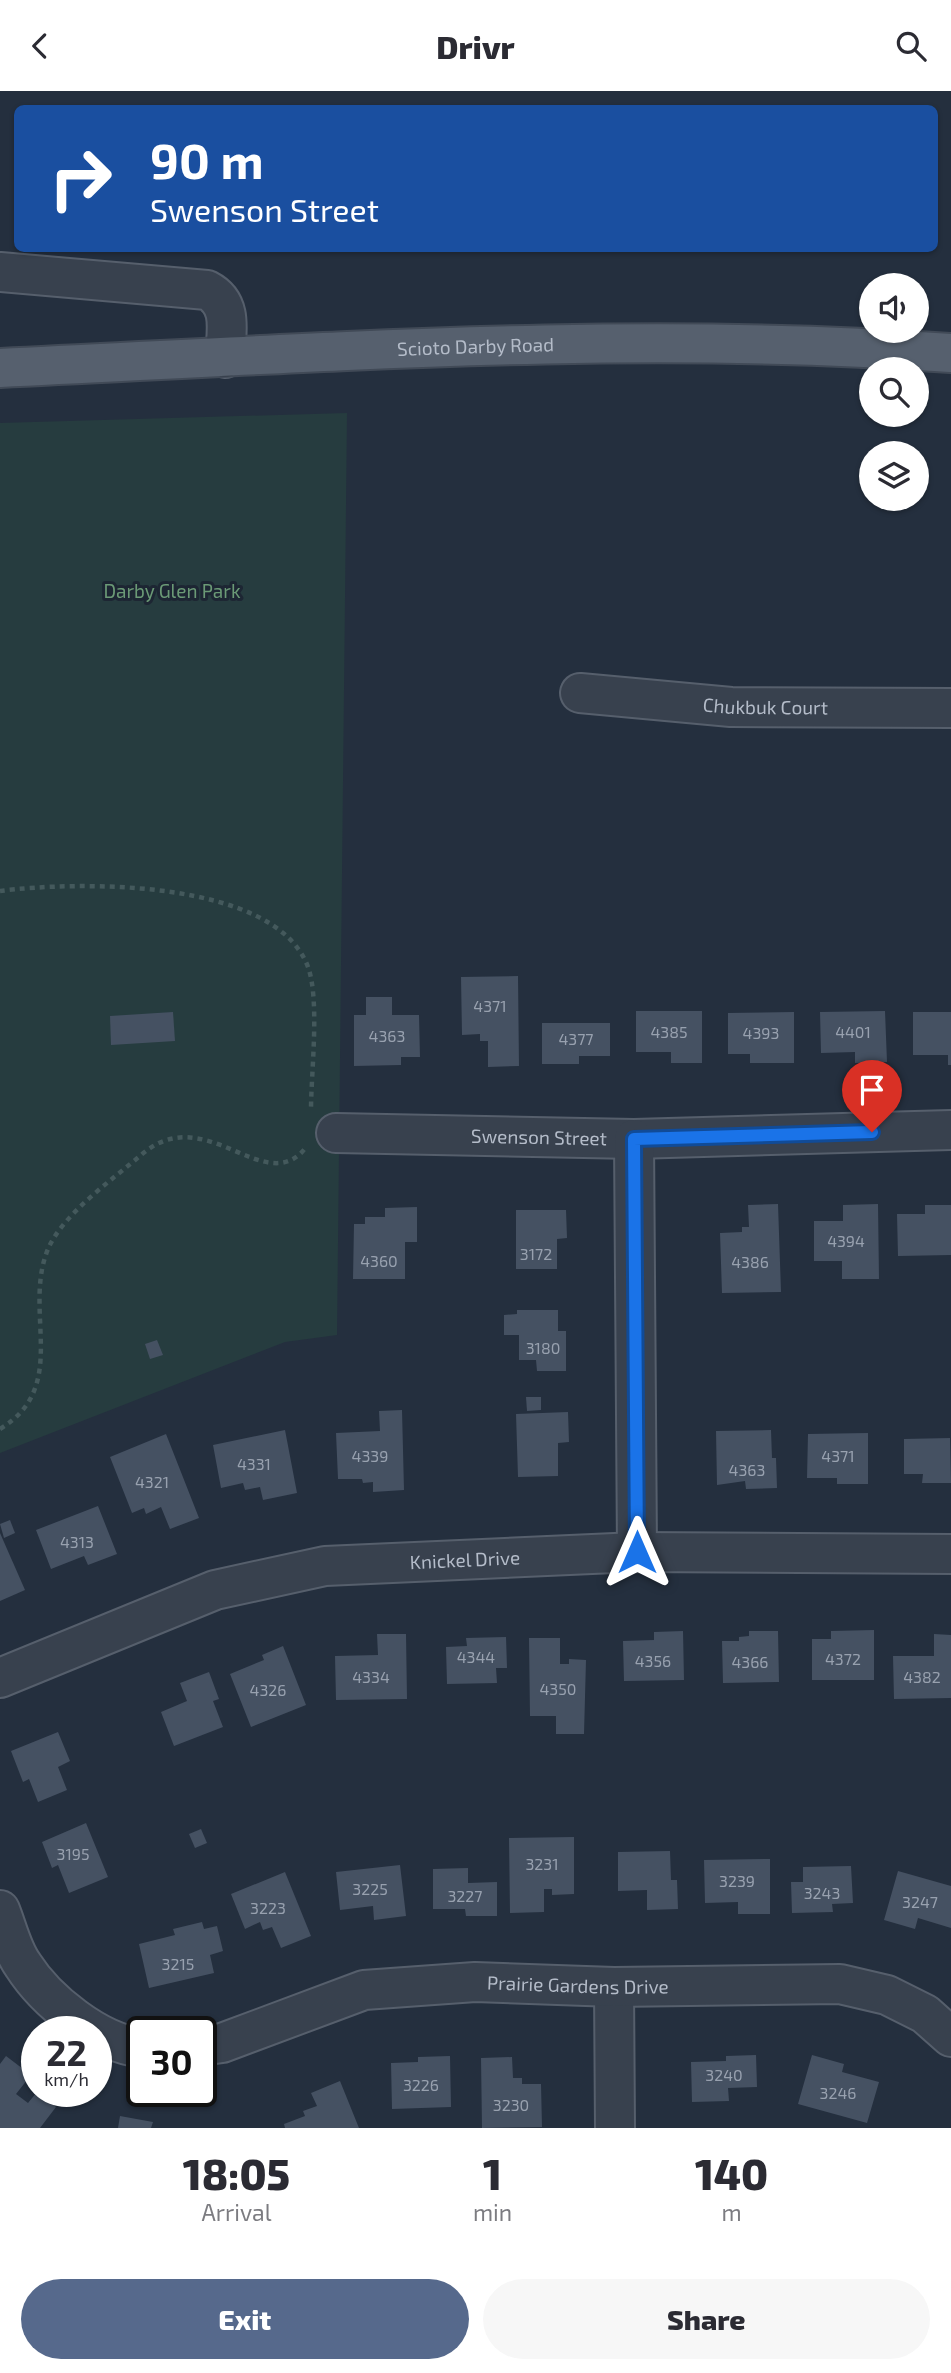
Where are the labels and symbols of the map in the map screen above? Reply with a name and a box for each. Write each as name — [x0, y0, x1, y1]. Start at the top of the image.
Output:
street label: Scioto Darby Road — [397, 332, 554, 360]
park label: Darby Glen Park — [103, 579, 241, 602]
street label: Chukbuk Court — [702, 692, 828, 718]
house number: 4371 — [473, 996, 507, 1015]
house number: 4385 — [650, 1022, 688, 1041]
house number: 4401 — [835, 1022, 871, 1041]
house number: 4393 — [743, 1023, 779, 1042]
house number: 4363 — [369, 1026, 405, 1045]
house number: 4377 — [558, 1029, 594, 1048]
pin — [842, 1060, 902, 1132]
street label: Swenson Street — [471, 1124, 607, 1149]
house number: 4394 — [827, 1231, 865, 1250]
house number: 3172 — [520, 1244, 552, 1263]
house number: 4360 — [360, 1251, 398, 1270]
house number: 4386 — [731, 1252, 769, 1271]
house number: 3180 — [526, 1338, 560, 1357]
house number: 4339 — [352, 1446, 388, 1465]
house number: 4371 — [821, 1446, 855, 1465]
house number: 4331 — [237, 1454, 271, 1473]
house number: 4363 — [729, 1460, 765, 1479]
house number: 4321 — [135, 1472, 169, 1491]
position arrow — [600, 1515, 674, 1589]
house number: 4313 — [60, 1532, 94, 1551]
street label: Knickel Drive — [409, 1545, 521, 1573]
house number: 4344 — [457, 1647, 495, 1666]
house number: 4372 — [825, 1649, 861, 1668]
house number: 4356 — [635, 1651, 671, 1670]
house number: 4366 — [731, 1652, 769, 1671]
house number: 4334 — [352, 1667, 390, 1686]
house number: 4382 — [903, 1667, 941, 1686]
house number: 4350 — [540, 1679, 576, 1698]
house number: 4326 — [250, 1680, 286, 1699]
house number: 3195 — [57, 1844, 90, 1863]
house number: 3231 — [525, 1854, 559, 1873]
house number: 3239 — [719, 1871, 755, 1890]
house number: 3225 — [352, 1879, 388, 1898]
house number: 3243 — [804, 1883, 840, 1902]
house number: 3227 — [447, 1886, 483, 1905]
house number: 3247 — [902, 1892, 938, 1911]
house number: 3223 — [250, 1898, 286, 1917]
house number: 3215 — [162, 1954, 194, 1973]
street label: Prairie Gardens Drive — [487, 1970, 669, 1998]
speed limit sign: 30 — [126, 2016, 217, 2107]
house number: 3240 — [705, 2065, 743, 2084]
house number: 3226 — [403, 2075, 439, 2094]
house number: 3246 — [820, 2083, 856, 2102]
house number: 3230 — [493, 2095, 529, 2114]

